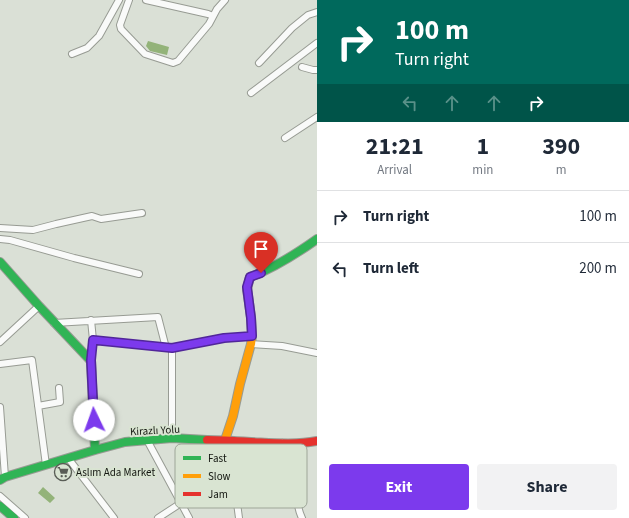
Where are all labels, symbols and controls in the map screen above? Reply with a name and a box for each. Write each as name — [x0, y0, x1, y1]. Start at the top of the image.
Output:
text: 100 m — [395, 10, 469, 50]
icon: right — [329, 16, 381, 68]
text: Turn right — [395, 47, 469, 72]
icon: left — [399, 92, 421, 114]
icon: ahead — [441, 92, 463, 114]
icon: ahead — [483, 92, 505, 114]
icon: right — [525, 92, 547, 114]
text: 21:21 — [366, 129, 424, 164]
text: 1 — [477, 129, 489, 164]
text: 390 — [542, 129, 580, 164]
text: Arrival — [377, 161, 412, 179]
text: min — [472, 161, 493, 179]
text: m — [556, 161, 567, 179]
icon: right — [329, 206, 351, 228]
text: Turn right — [363, 206, 429, 227]
text: 100 m — [579, 206, 617, 227]
pin — [244, 232, 278, 273]
icon: arrive — [250, 238, 272, 260]
icon: left — [329, 258, 351, 280]
text: Turn left — [363, 258, 419, 279]
text: 200 m — [579, 258, 617, 279]
position arrow — [73, 399, 115, 441]
street label: Kirazlı Yolu — [130, 422, 180, 439]
legend — [175, 444, 307, 508]
text: Fast — [208, 451, 227, 466]
supermarket icon: Aslım Ada Market — [53, 462, 73, 482]
button: Exit — [329, 464, 469, 510]
button: Share — [477, 464, 617, 510]
place label: Aslım Ada Market — [76, 465, 155, 480]
text: Slow — [208, 469, 231, 484]
text: Jam — [208, 487, 228, 502]

